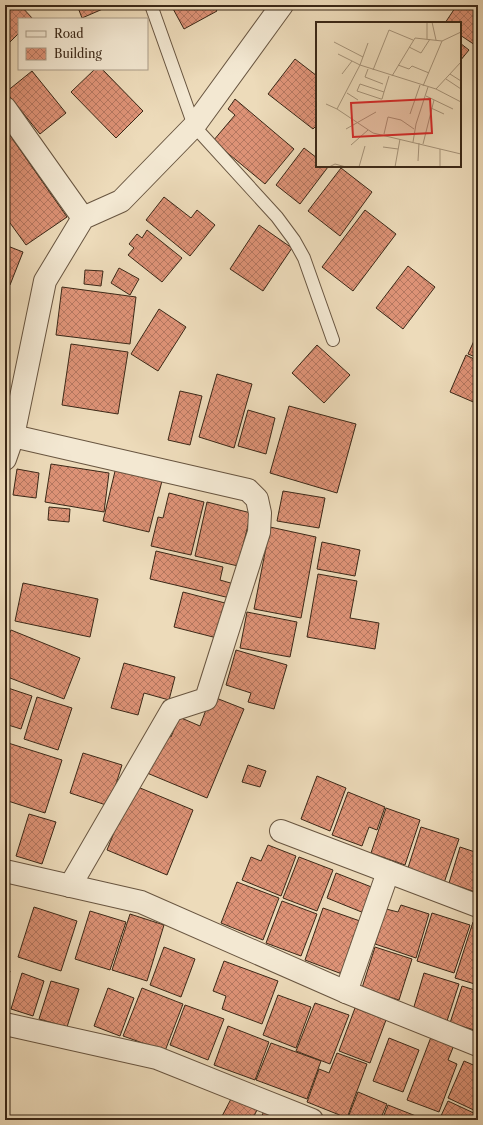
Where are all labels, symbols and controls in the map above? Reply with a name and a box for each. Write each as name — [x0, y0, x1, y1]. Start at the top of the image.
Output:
legend — [18, 18, 148, 70]
inset map — [316, 22, 461, 167]
text: Road — [54, 26, 84, 41]
text: Building — [54, 46, 102, 61]

